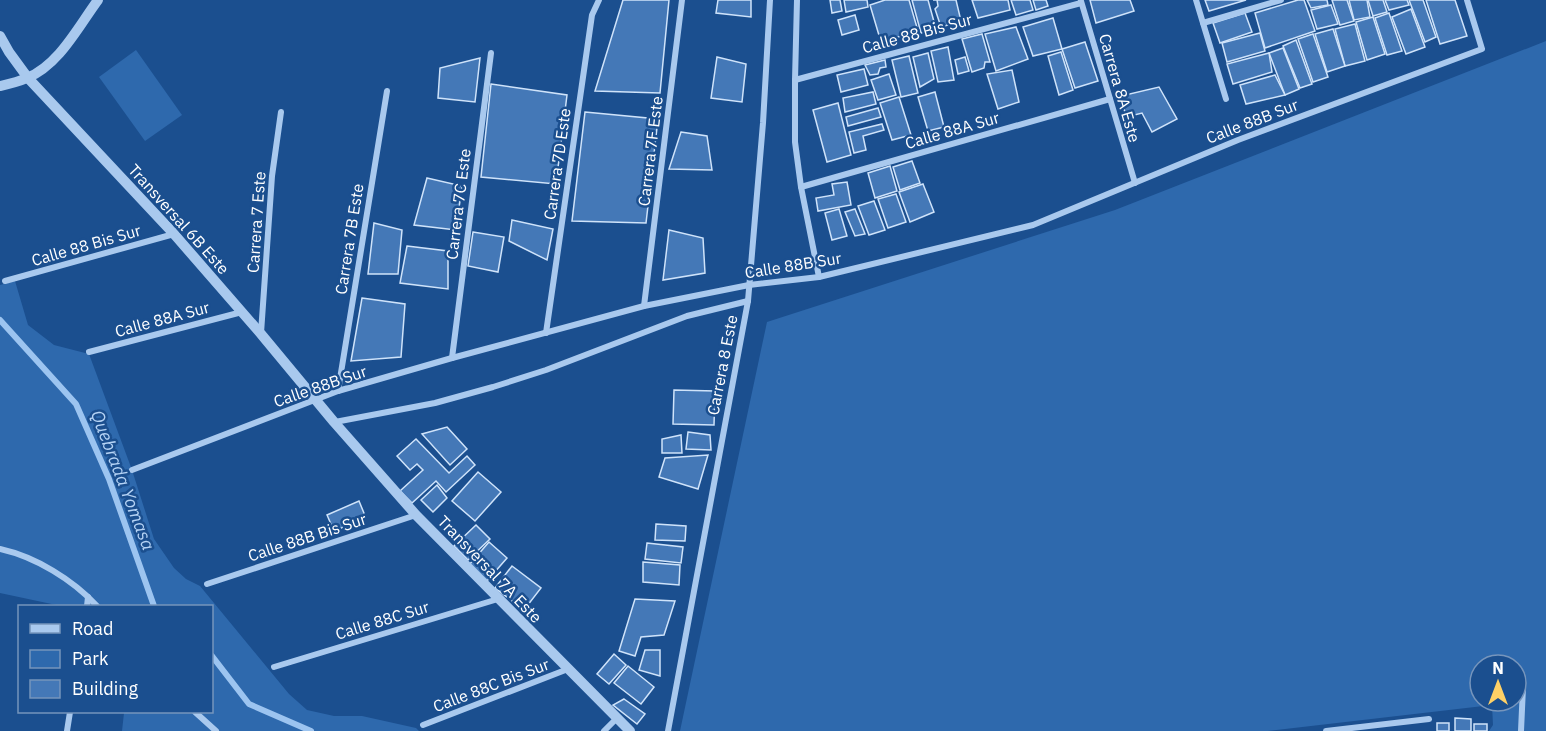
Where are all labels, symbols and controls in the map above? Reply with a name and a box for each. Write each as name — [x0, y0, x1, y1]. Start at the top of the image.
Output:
street label: Calle 88 Bis Sur — [860, 9, 974, 57]
street label: Carrera 8A Este — [1095, 31, 1145, 145]
street label: Calle 88B Sur — [1203, 94, 1301, 148]
street label: Carrera 7F Este — [633, 95, 667, 207]
street label: Carrera 7D Este — [539, 107, 575, 221]
street label: Calle 88A Sur — [903, 107, 1002, 153]
street label: Carrera 7C Este — [441, 147, 475, 261]
street label: Transversal 6B Este — [124, 160, 234, 278]
street label: Carrera 7 Este — [242, 170, 270, 273]
street label: Carrera 7B Este — [330, 182, 368, 296]
street label: Calle 88 Bis Sur — [29, 220, 143, 270]
street label: Calle 88B Sur — [743, 247, 843, 282]
street label: Calle 88A Sur — [112, 297, 212, 341]
street label: Carrera 8 Este — [702, 313, 742, 417]
street label: Calle 88B Sur — [271, 361, 369, 411]
water label: Quebrada Yomasa — [86, 407, 160, 553]
street label: Calle 88B Bis Sur — [245, 508, 369, 566]
street label: Transversal 7A Este — [434, 511, 546, 627]
street label: Calle 88C Sur — [333, 596, 431, 644]
legend — [18, 605, 213, 713]
text: Road — [72, 617, 113, 640]
text: Park — [72, 647, 109, 670]
north arrow — [1468, 653, 1528, 713]
street label: Calle 88C Bis Sur — [430, 654, 552, 716]
text: N — [1492, 658, 1504, 678]
text: Building — [72, 677, 139, 700]

